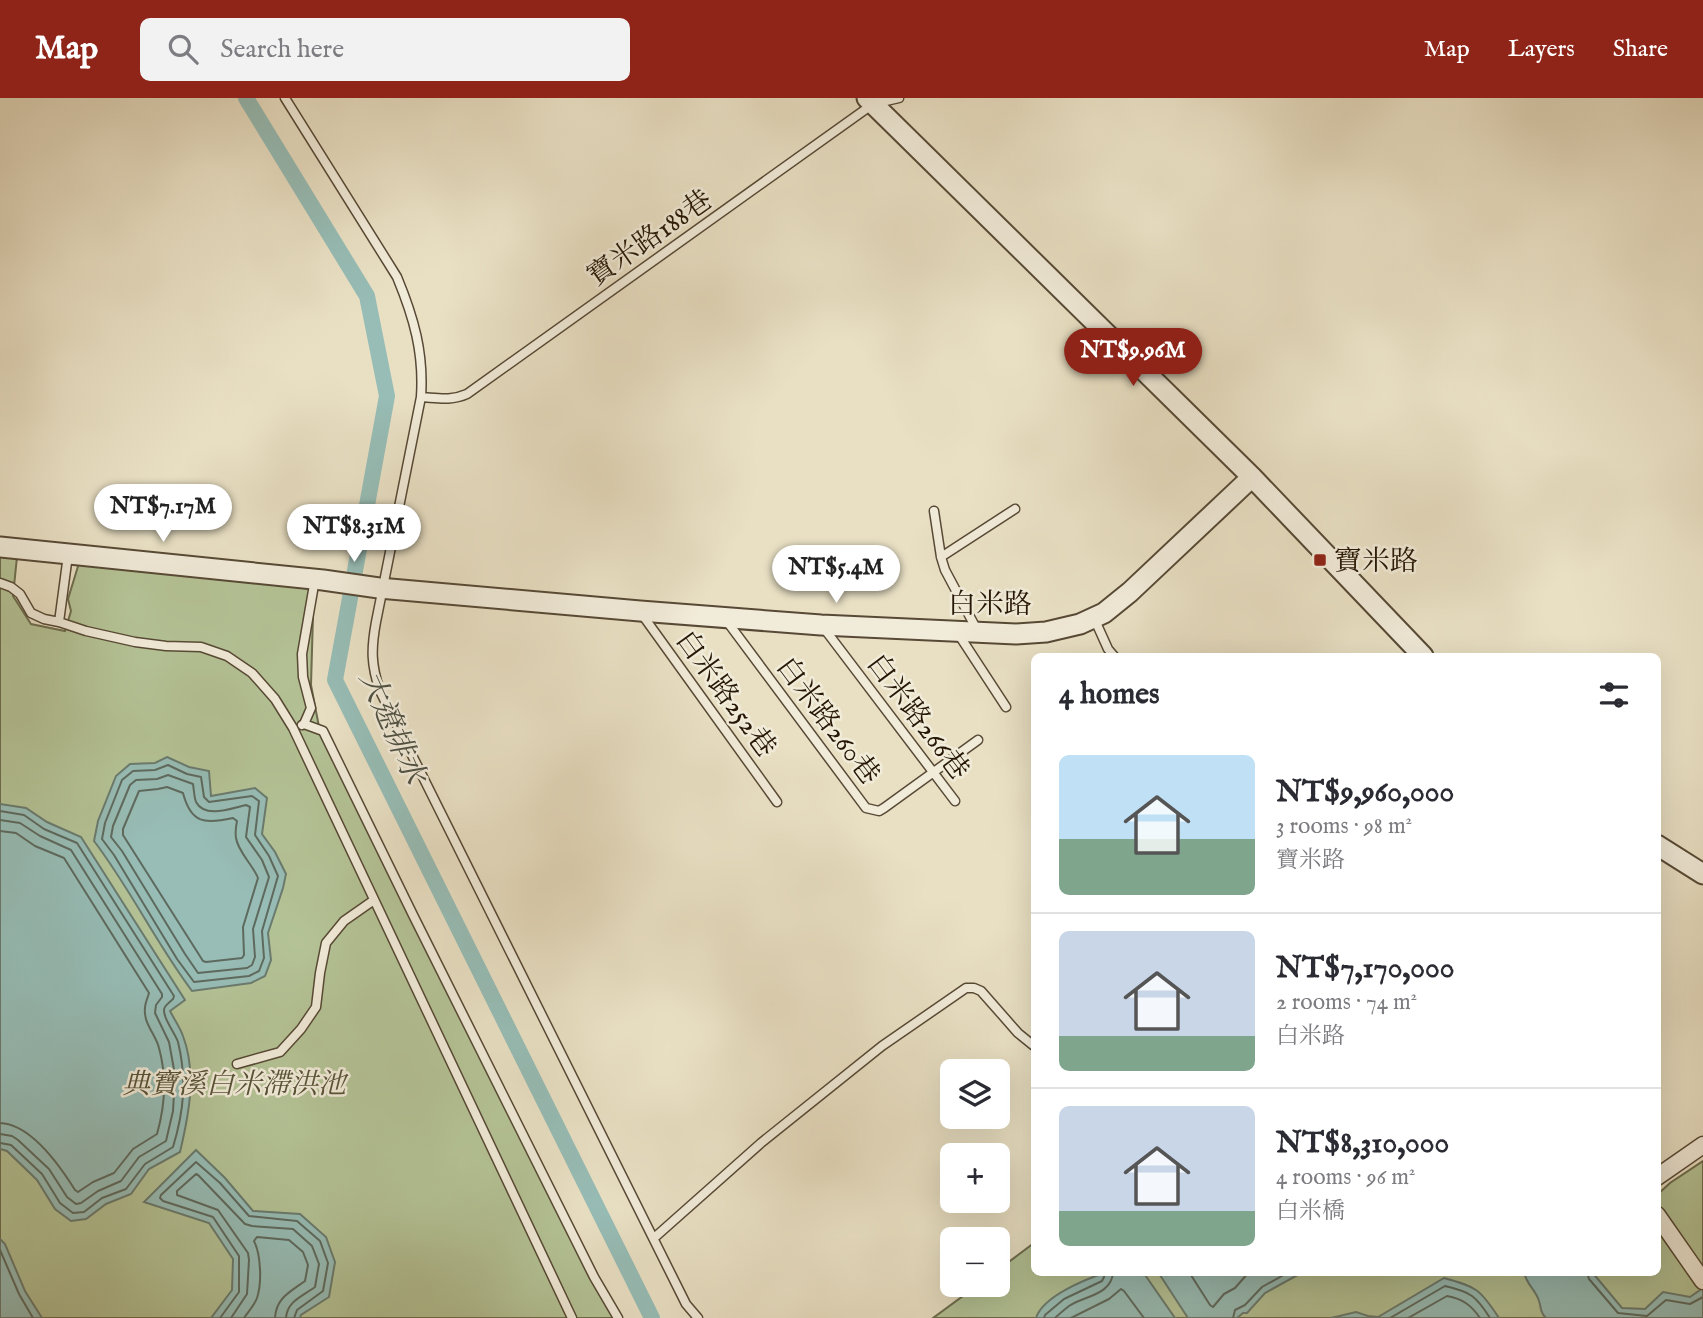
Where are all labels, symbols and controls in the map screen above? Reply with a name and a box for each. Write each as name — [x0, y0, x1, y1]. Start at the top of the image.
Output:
search box — [140, 18, 630, 81]
text: Map — [35, 28, 98, 70]
icon: search — [164, 30, 202, 68]
text: Search here — [220, 33, 344, 66]
text: Map — [1424, 34, 1470, 65]
text: Layers — [1508, 34, 1575, 65]
text: Share — [1613, 34, 1668, 65]
street label: 寶米路188巷 — [581, 183, 720, 295]
pin: NT$9.96M — [1061, 328, 1205, 388]
text: NT$9.96M — [1080, 336, 1186, 365]
pin: NT$7.17M — [91, 484, 235, 544]
text: NT$7.17M — [110, 492, 216, 521]
pin: NT$8.31M — [282, 504, 426, 564]
text: NT$8.31M — [303, 512, 405, 541]
place label: 寶米路 — [1334, 545, 1418, 580]
pin: NT$5.4M — [771, 546, 901, 605]
marker: 寶米路 — [1312, 552, 1328, 568]
text: NT$5.4M — [788, 553, 884, 582]
street label: 白米路 — [948, 588, 1032, 623]
street label: 白米路252巷 — [667, 624, 783, 765]
street label: 白米路266巷 — [858, 648, 976, 787]
street label: 白米路260巷 — [768, 651, 886, 792]
water label: 大遼排水 — [349, 665, 434, 793]
text: 4 homes — [1059, 676, 1160, 714]
icon: filters — [1595, 676, 1633, 714]
text: NT$9,960,000 — [1276, 774, 1454, 812]
icon: home — [1115, 783, 1199, 867]
text: 3 rooms · 98 m² — [1276, 812, 1412, 841]
text: 寶米路 — [1276, 846, 1345, 875]
text: NT$7,170,000 — [1276, 950, 1455, 988]
icon: home — [1115, 959, 1199, 1043]
text: 2 rooms · 74 m² — [1276, 988, 1417, 1017]
text: 白米路 — [1276, 1022, 1345, 1051]
map controls — [940, 1059, 1010, 1297]
button: layers — [940, 1059, 1010, 1129]
park label: 典寶溪白米滯洪池 — [122, 1068, 349, 1103]
text: NT$8,310,000 — [1276, 1125, 1449, 1163]
icon: home — [1115, 1134, 1199, 1218]
button: + — [940, 1143, 1010, 1213]
text: 4 rooms · 96 m² — [1276, 1163, 1415, 1192]
text: 白米橋 — [1276, 1197, 1345, 1226]
button: − — [940, 1227, 1010, 1297]

